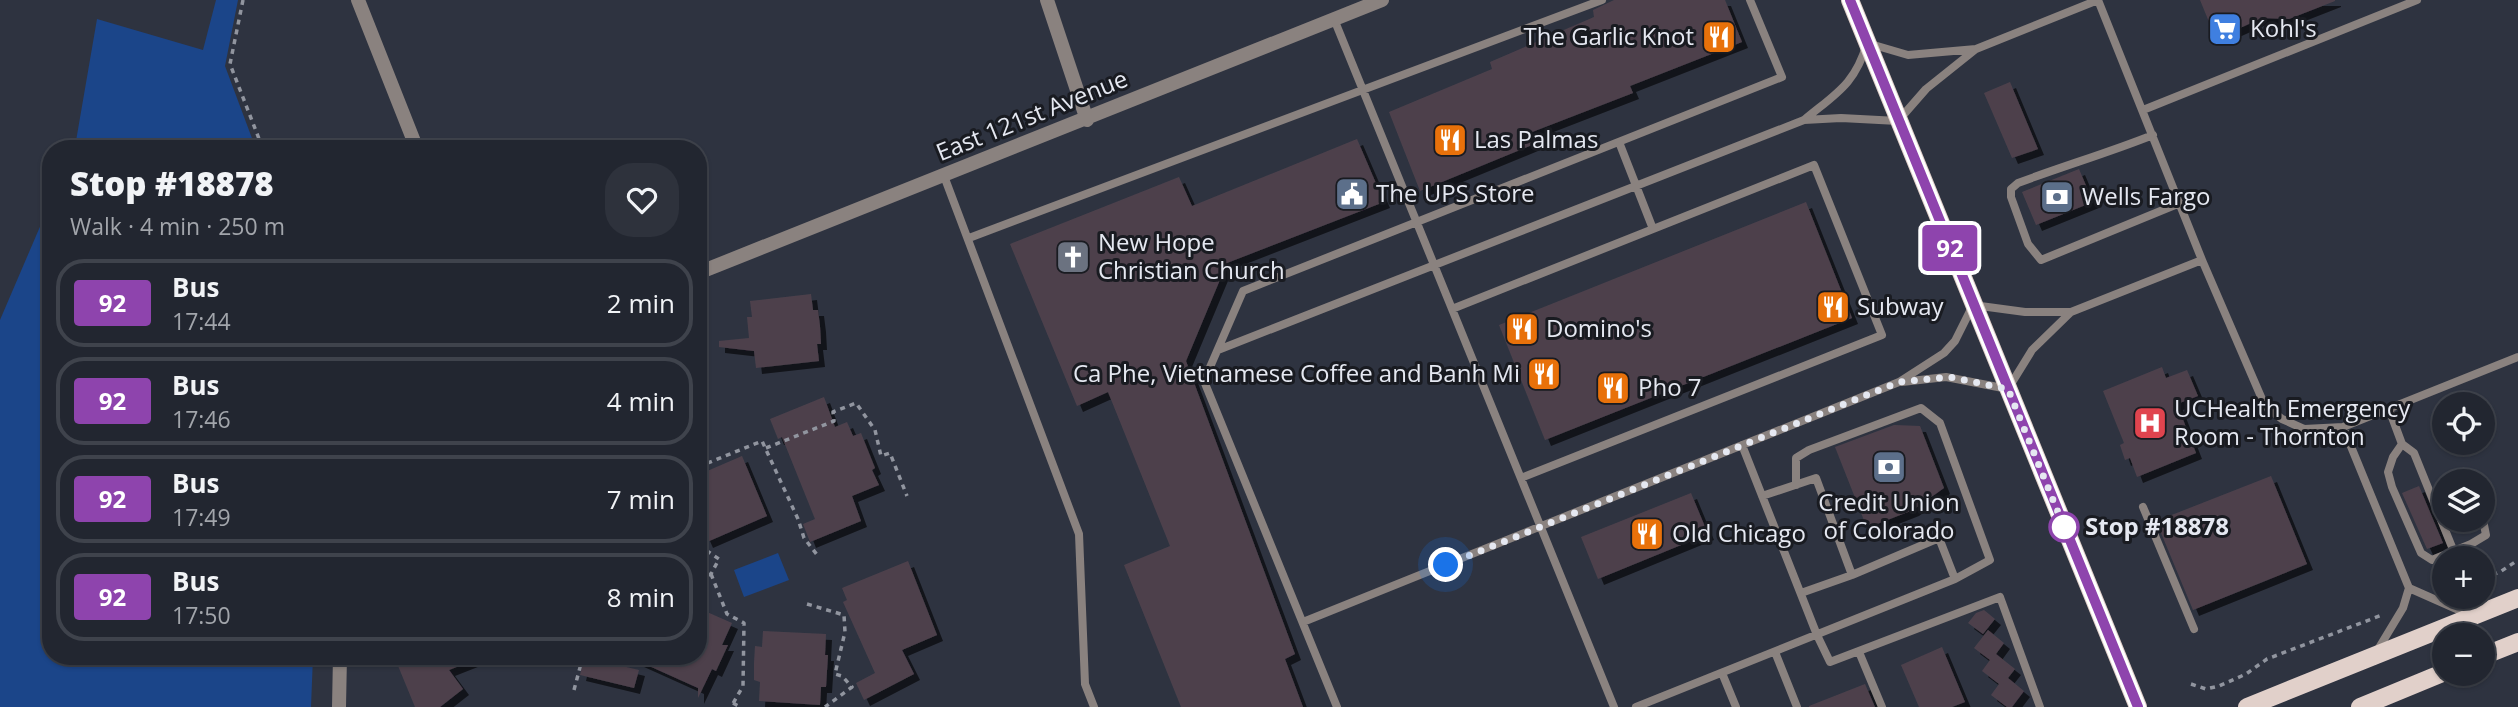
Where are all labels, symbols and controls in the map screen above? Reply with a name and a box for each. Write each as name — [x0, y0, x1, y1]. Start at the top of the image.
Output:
supermarket icon: Kohl's — [2206, 10, 2244, 48]
place label: Kohl's — [2250, 11, 2317, 44]
restaurant icon: The Garlic Knot — [1700, 18, 1738, 56]
place label: The Garlic Knot — [1524, 19, 1694, 52]
street label: East 121st Avenue — [931, 61, 1132, 168]
restaurant icon: Las Palmas — [1431, 121, 1469, 159]
place label: Las Palmas — [1474, 122, 1598, 155]
text: Stop #18878 — [70, 161, 274, 206]
button: heart — [605, 163, 679, 237]
public building icon: The UPS Store — [1333, 175, 1371, 213]
place label: The UPS Store — [1376, 176, 1534, 209]
bank icon: Wells Fargo — [2038, 178, 2076, 216]
place label: Wells Fargo — [2082, 179, 2210, 212]
text: Walk · 4 min · 250 m — [70, 210, 285, 242]
place label: New Hope Christian Church — [1098, 225, 1285, 286]
line badge: 92 — [1918, 225, 1982, 271]
text: 92 — [1936, 231, 1964, 264]
church icon: New Hope Christian Church — [1054, 238, 1092, 276]
text: Bus — [172, 269, 219, 305]
text: 2 min — [607, 285, 675, 321]
text: 92 — [99, 286, 126, 319]
restaurant icon: Subway — [1814, 288, 1852, 326]
place label: Subway — [1857, 289, 1944, 322]
text: 17:44 — [172, 305, 231, 337]
restaurant icon: Domino's — [1503, 310, 1541, 348]
place label: Domino's — [1546, 311, 1652, 344]
restaurant icon: Ca Phe, Vietnamese Coffee and Banh Mi — [1525, 355, 1563, 393]
place label: Ca Phe, Vietnamese Coffee and Banh Mi — [1073, 356, 1520, 389]
text: Bus — [172, 367, 219, 403]
restaurant icon: Pho 7 — [1594, 369, 1632, 407]
place label: Pho 7 — [1638, 370, 1702, 403]
text: 4 min — [607, 383, 675, 419]
text: 92 — [99, 384, 126, 417]
place label: UCHealth Emergency Room - Thornton — [2174, 391, 2411, 452]
map controls — [2432, 392, 2495, 686]
button: locate — [2432, 392, 2495, 455]
text: 17:46 — [172, 403, 231, 435]
hospital icon: UCHealth Emergency Room - Thornton — [2131, 404, 2169, 442]
bank icon: Credit Union of Colorado — [1870, 448, 1908, 486]
text: Bus — [172, 465, 219, 501]
button: layers — [2432, 469, 2495, 532]
text: 7 min — [607, 481, 675, 517]
text: 92 — [99, 482, 126, 515]
place label: Credit Union of Colorado — [1818, 485, 1960, 546]
text: 17:49 — [172, 501, 231, 533]
place label: Stop #18878 — [2085, 509, 2229, 542]
marker: Stop #18878 — [2049, 512, 2079, 542]
restaurant icon: Old Chicago — [1628, 515, 1666, 553]
place label: Old Chicago — [1672, 516, 1806, 549]
button: + — [2432, 546, 2495, 609]
your location — [1428, 547, 1463, 582]
text: Bus — [172, 563, 219, 599]
text: 8 min — [607, 579, 675, 615]
text: 92 — [99, 580, 126, 613]
text: 17:50 — [172, 599, 231, 631]
button: − — [2432, 623, 2495, 686]

